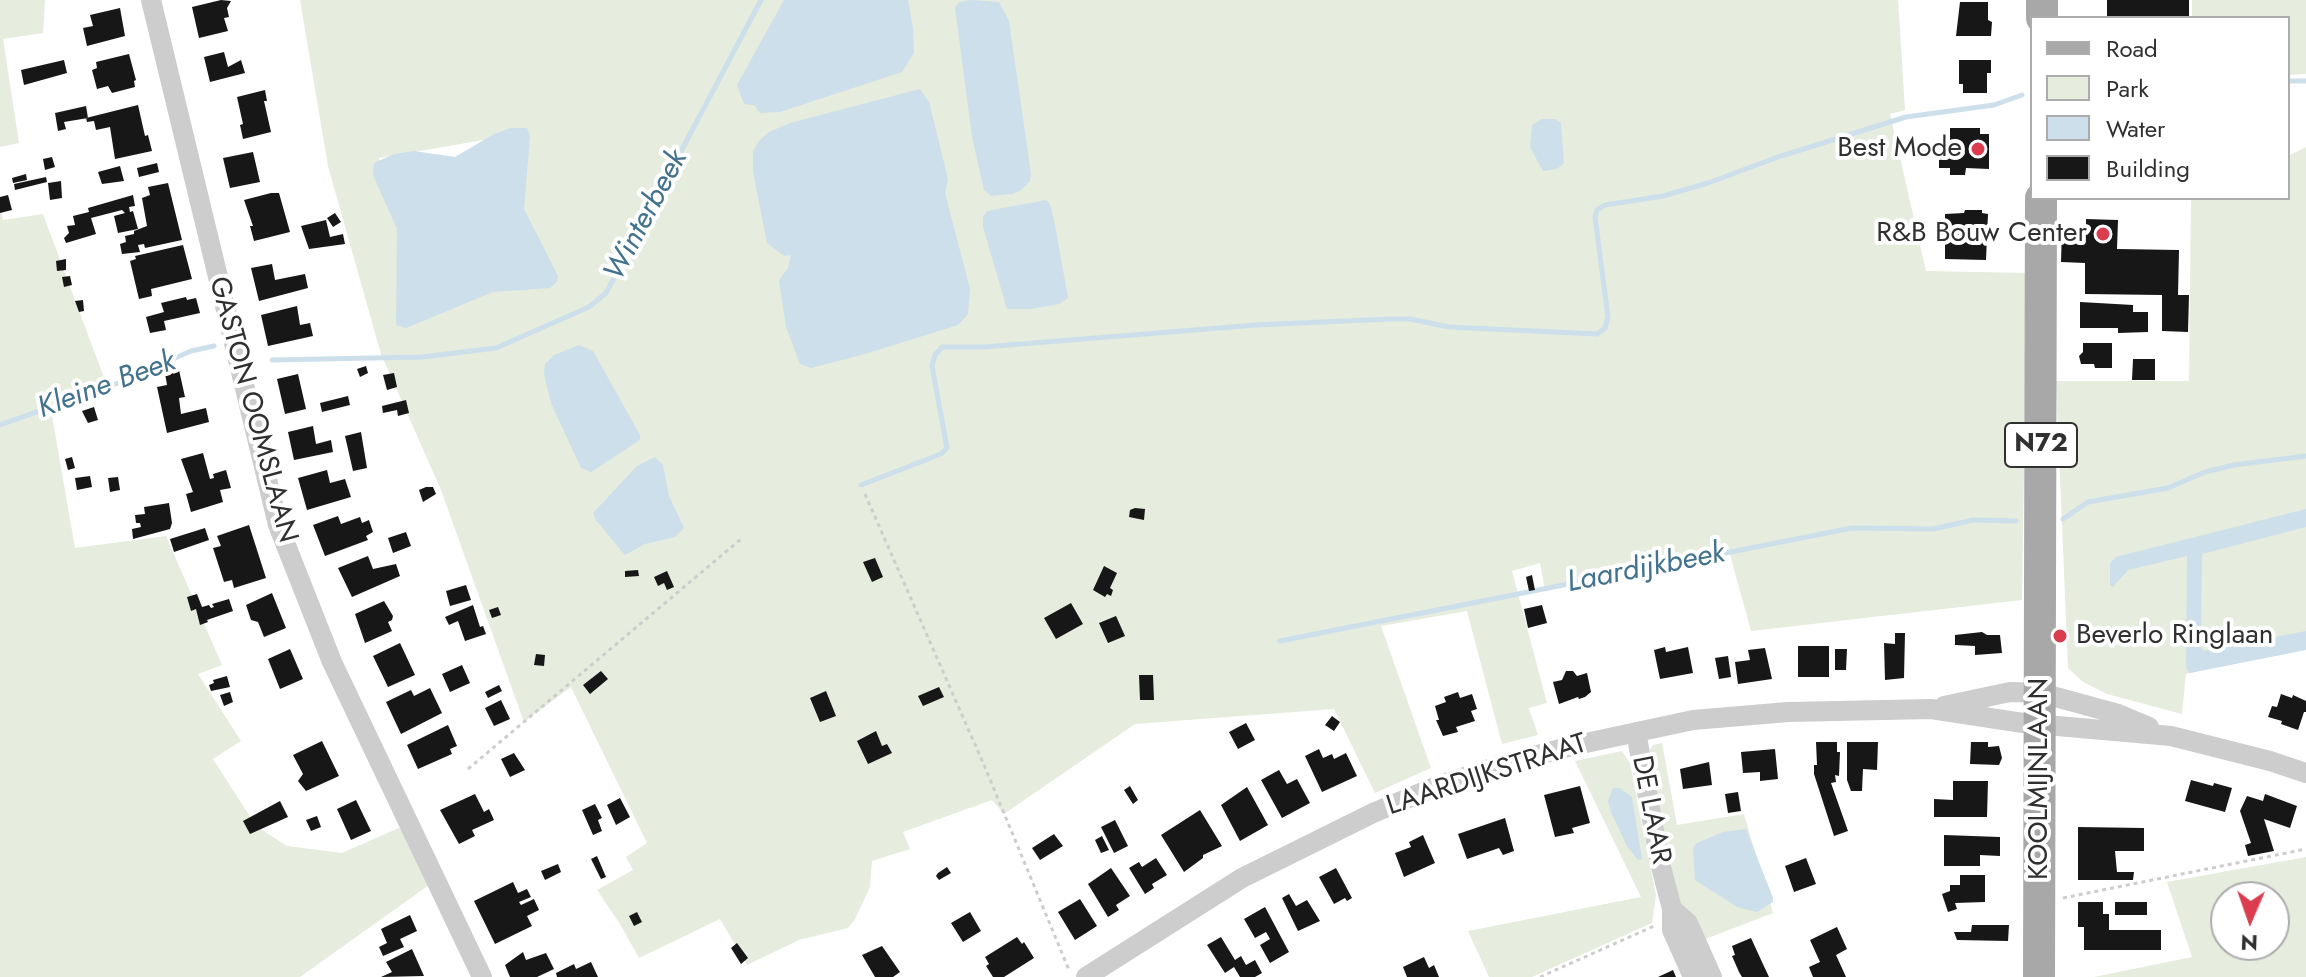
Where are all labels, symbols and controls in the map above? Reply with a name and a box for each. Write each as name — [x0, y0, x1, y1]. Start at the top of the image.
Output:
legend — [2030, 16, 2290, 200]
text: Road — [2106, 31, 2158, 66]
text: Park — [2106, 71, 2149, 106]
text: Water — [2106, 111, 2165, 146]
place label: Best Mode — [1837, 132, 1962, 166]
marker: Best Mode — [1969, 140, 1987, 158]
water label: Winterbeek — [598, 144, 696, 288]
text: Building — [2106, 151, 2190, 186]
place label: R&B Bouw Center — [1876, 217, 2087, 251]
marker: R&B Bouw Center — [2094, 225, 2112, 243]
street label: GASTON OOMSLAAN — [200, 273, 304, 547]
water label: Kleine Beek — [33, 344, 181, 428]
road number: N72 — [2005, 423, 2077, 467]
water label: Laardijkbeek — [1564, 536, 1728, 602]
place label: Beverlo Ringlaan — [2076, 619, 2273, 653]
marker: Beverlo Ringlaan — [2051, 627, 2069, 645]
street label: KOOLMIJNLAAN — [2023, 678, 2057, 880]
street label: LAARDIJKSTRAAT — [1383, 728, 1591, 824]
street label: DE LAAR — [1623, 753, 1677, 867]
north arrow — [2210, 881, 2290, 961]
text: N — [2240, 927, 2259, 959]

